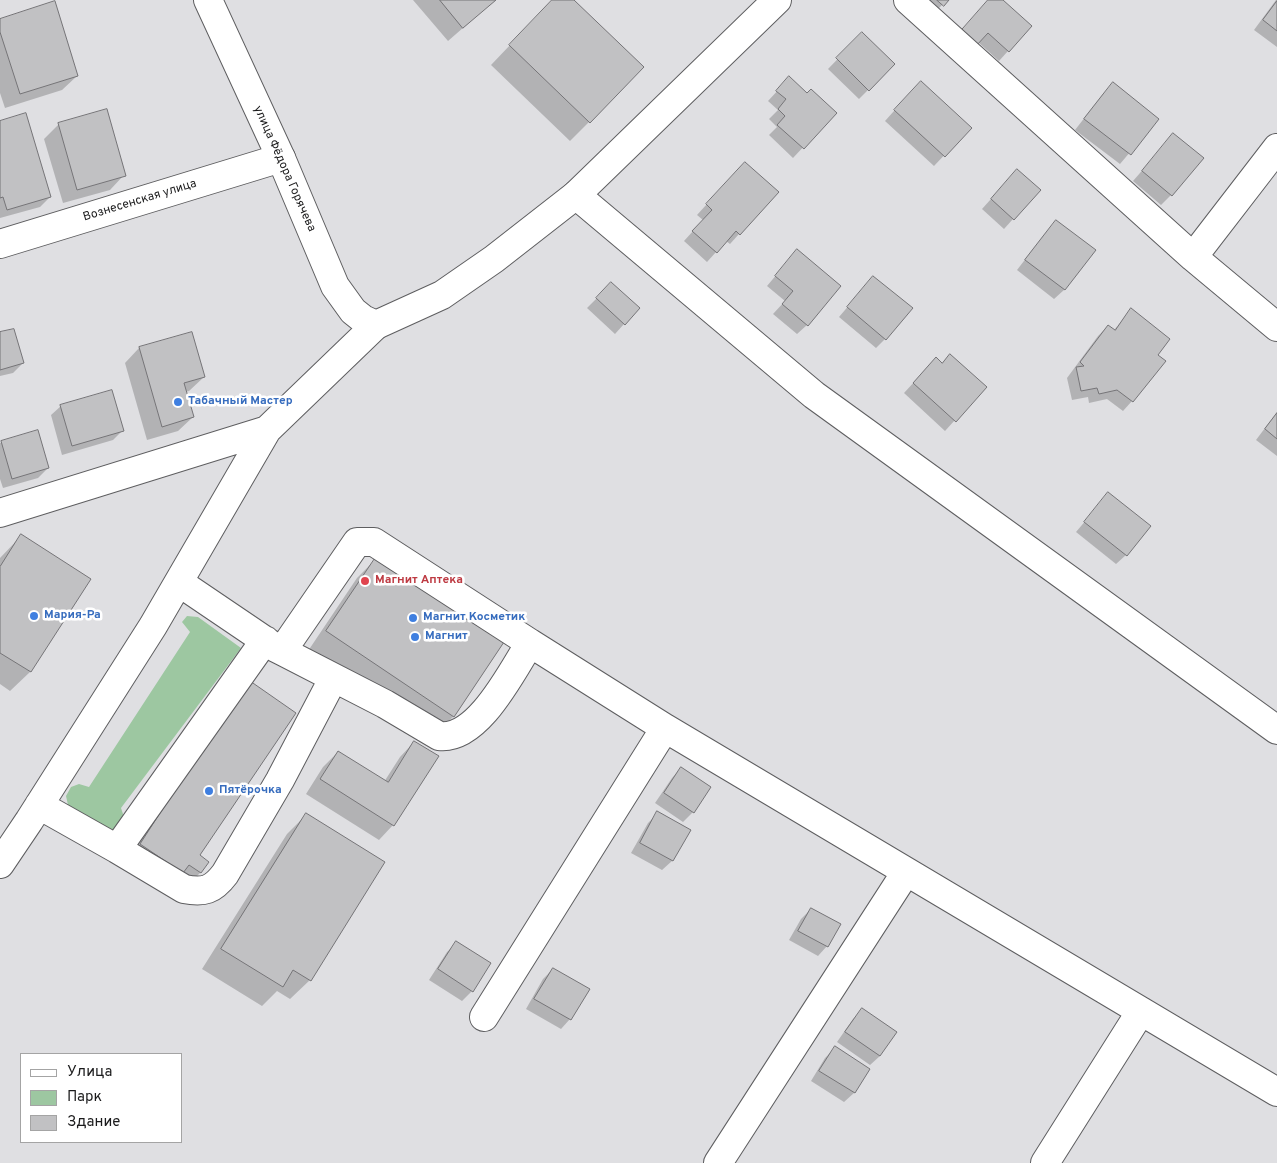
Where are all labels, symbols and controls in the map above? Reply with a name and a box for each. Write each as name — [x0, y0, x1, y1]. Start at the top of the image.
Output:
street label: улица Фёдора Горячева — [250, 104, 318, 234]
street label: Вознесенская улица — [82, 177, 198, 225]
place label: Табачный Мастер — [188, 395, 293, 409]
marker: Табачный Мастер — [172, 396, 184, 408]
place label: Магнит Аптека — [375, 574, 463, 588]
marker: Магнит Аптека — [359, 575, 371, 587]
place label: Мария-Ра — [44, 609, 101, 623]
marker: Мария-Ра — [28, 610, 40, 622]
place label: Магнит Косметик — [423, 611, 525, 625]
marker: Магнит Косметик — [407, 612, 419, 624]
place label: Магнит — [425, 630, 468, 644]
marker: Магнит — [409, 631, 421, 643]
place label: Пятёрочка — [219, 784, 282, 798]
marker: Пятёрочка — [203, 785, 215, 797]
legend — [20, 1053, 182, 1143]
text: Улица — [67, 1063, 112, 1082]
text: Парк — [67, 1088, 102, 1107]
text: Здание — [67, 1113, 120, 1132]

